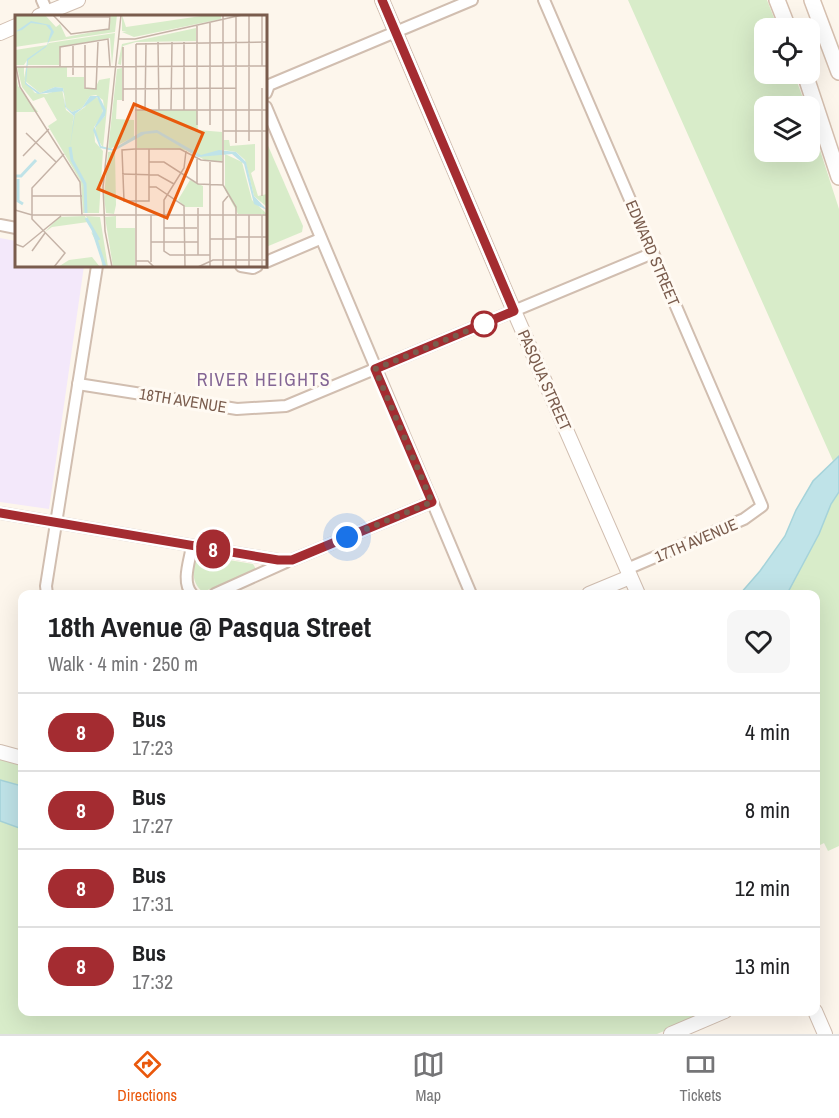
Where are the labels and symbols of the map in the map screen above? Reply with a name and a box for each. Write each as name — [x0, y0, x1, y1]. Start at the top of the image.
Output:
inset map — [15, 15, 267, 267]
street label: EDWARD STREET — [621, 197, 685, 309]
unlabelled marker — [471, 311, 497, 337]
street label: PASQUA STREET — [513, 326, 577, 434]
district label: RIVER HEIGHTS — [197, 367, 331, 392]
street label: 18TH AVENUE — [138, 382, 228, 418]
street label: 17TH AVENUE — [651, 513, 741, 567]
your location — [332, 522, 362, 552]
line badge: 8 — [194, 530, 232, 568]

